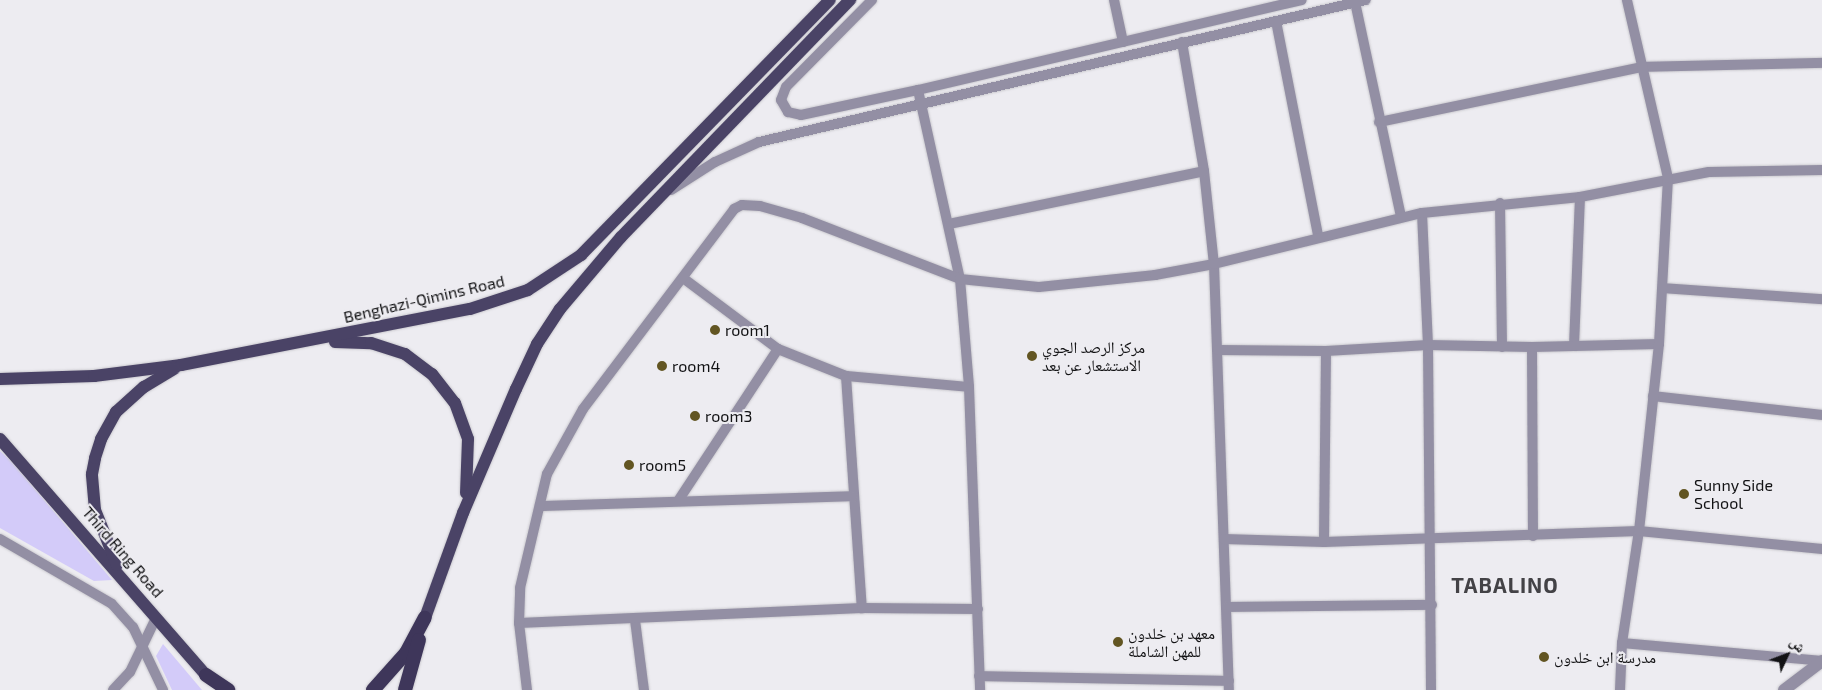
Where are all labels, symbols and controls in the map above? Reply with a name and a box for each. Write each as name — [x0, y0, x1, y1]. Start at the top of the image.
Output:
street label: Benghazi-Qimins Road — [342, 271, 506, 327]
place label: room1 — [725, 320, 770, 340]
marker: room1 — [709, 324, 721, 336]
place label: مركز الرصد الجوي الاستشعار عن بعد — [1042, 337, 1145, 375]
marker: مركز الرصد الجوي الاستشعار عن بعد — [1026, 350, 1038, 362]
place label: room4 — [672, 356, 720, 376]
marker: room4 — [656, 360, 668, 372]
place label: room3 — [705, 406, 752, 426]
marker: room3 — [689, 410, 701, 422]
place label: room5 — [639, 455, 686, 475]
marker: room5 — [623, 459, 635, 471]
place label: Sunny Side School — [1694, 475, 1773, 513]
marker: Sunny Side School — [1678, 488, 1690, 500]
street label: Third Ring Road — [78, 503, 168, 601]
district label: TABALINO — [1450, 572, 1560, 598]
place label: معهد بن خلدون للمهن الشاملة — [1128, 623, 1215, 661]
north arrow — [1762, 630, 1812, 680]
text: ش — [1787, 633, 1810, 656]
marker: معهد بن خلدون للمهن الشاملة — [1112, 636, 1124, 648]
place label: مدرسة ابن خلدون — [1554, 647, 1656, 667]
marker: مدرسة ابن خلدون — [1538, 651, 1550, 663]

